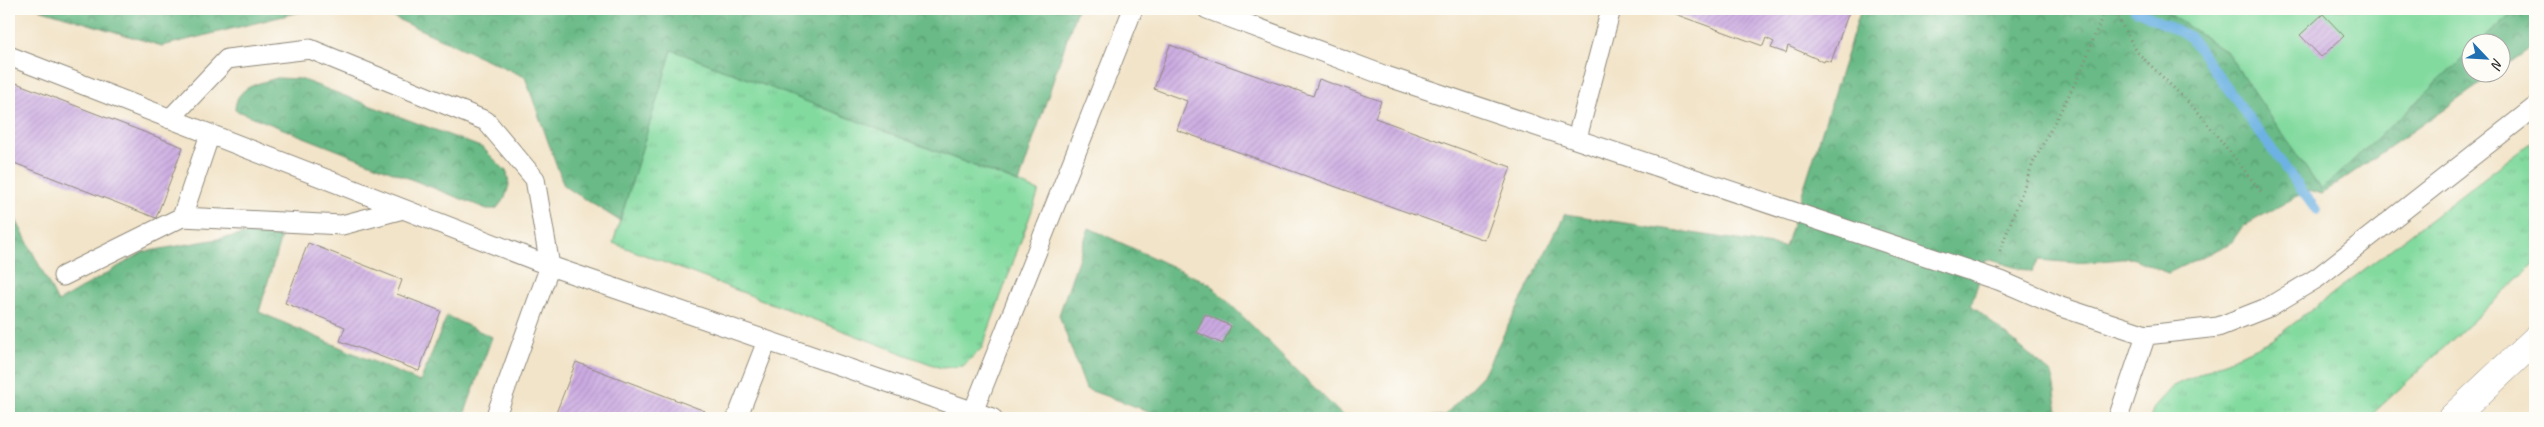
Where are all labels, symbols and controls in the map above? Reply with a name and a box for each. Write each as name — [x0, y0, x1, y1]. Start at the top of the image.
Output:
north arrow — [2462, 32, 2512, 82]
text: N — [2487, 56, 2507, 73]

